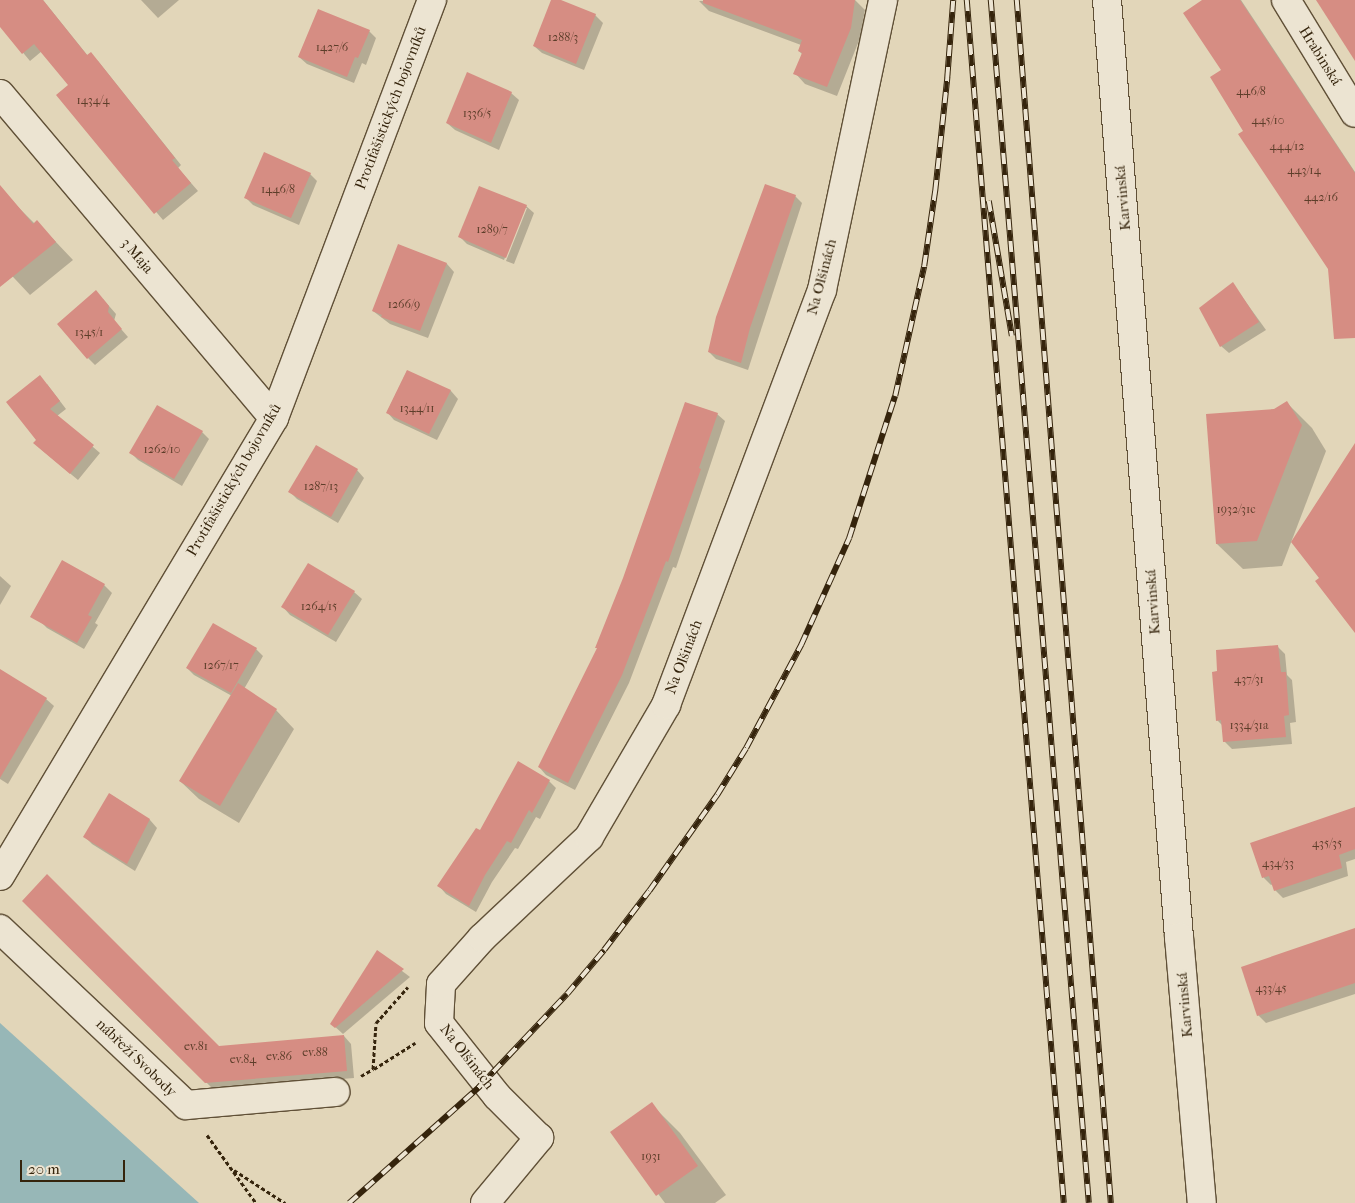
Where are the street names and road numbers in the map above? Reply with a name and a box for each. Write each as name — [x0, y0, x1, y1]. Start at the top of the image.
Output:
street label: Hrabinská — [1295, 23, 1345, 89]
street label: Protifašistických bojovníků — [352, 24, 430, 192]
street label: Karvinská — [1111, 165, 1135, 231]
street label: 3 Maja — [117, 235, 157, 277]
street label: Na Olšinách — [803, 237, 841, 317]
street label: Protifašistických bojovníků — [183, 400, 285, 560]
street label: Karvinská — [1142, 569, 1164, 635]
street label: Na Olšinách — [662, 617, 706, 697]
street label: Karvinská — [1173, 972, 1197, 1038]
street label: nábřeží Svobody — [92, 1015, 180, 1101]
street label: Na Olšinách — [436, 1021, 498, 1093]

